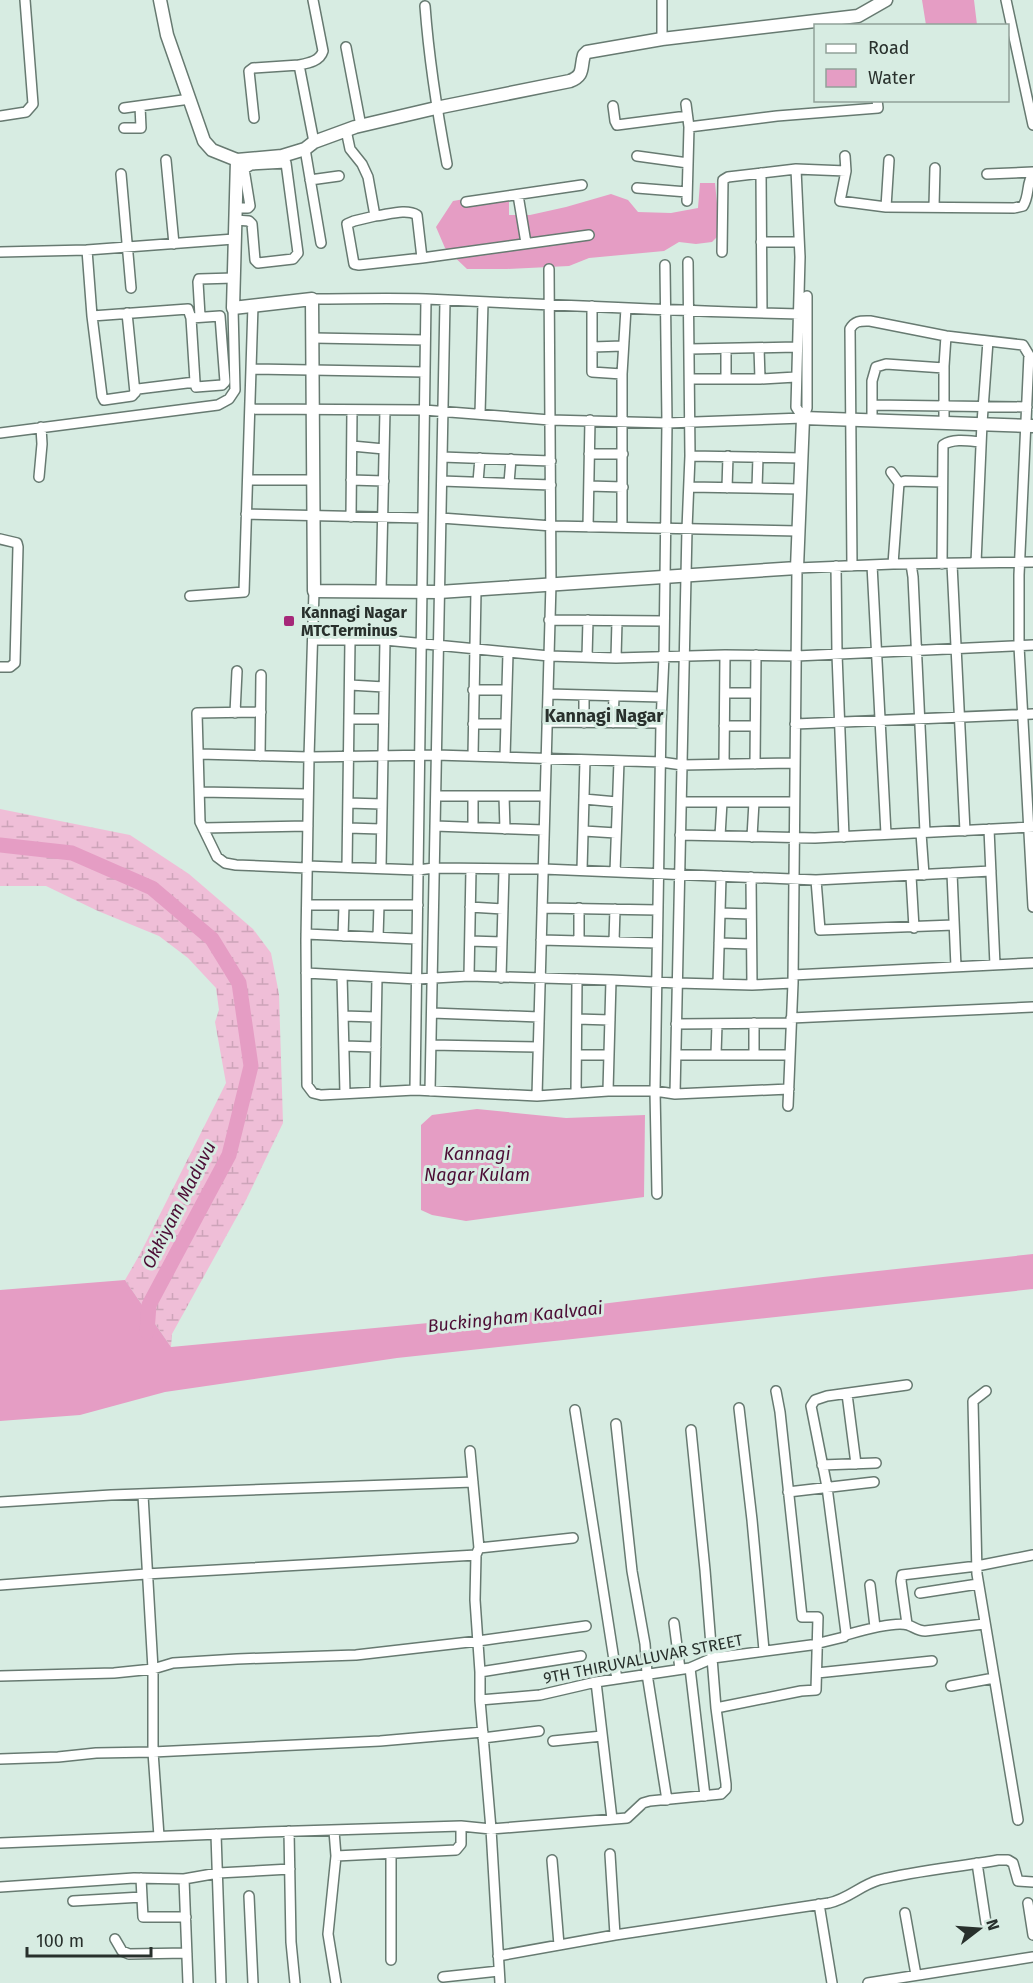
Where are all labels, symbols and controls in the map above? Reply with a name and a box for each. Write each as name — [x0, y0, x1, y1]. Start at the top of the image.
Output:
legend — [814, 24, 1009, 102]
text: Road — [868, 37, 910, 59]
text: Water — [868, 67, 915, 89]
place label: Kannagi Nagar MTCTerminus — [301, 603, 407, 640]
marker: Kannagi Nagar MTCTerminus — [282, 614, 296, 628]
district label: Kannagi Nagar — [544, 705, 664, 727]
water label: Okkiyam Maduvu — [137, 1138, 221, 1272]
water label: Kannagi Nagar Kulam — [424, 1143, 530, 1186]
water label: Buckingham Kaalvaai — [426, 1297, 604, 1337]
street label: 9TH THIRUVALLUVAR STREET — [542, 1630, 745, 1688]
north arrow — [949, 1899, 1009, 1959]
text: N — [982, 1917, 1004, 1933]
scale bar — [27, 1920, 152, 1958]
text: 100 m — [36, 1930, 84, 1952]

